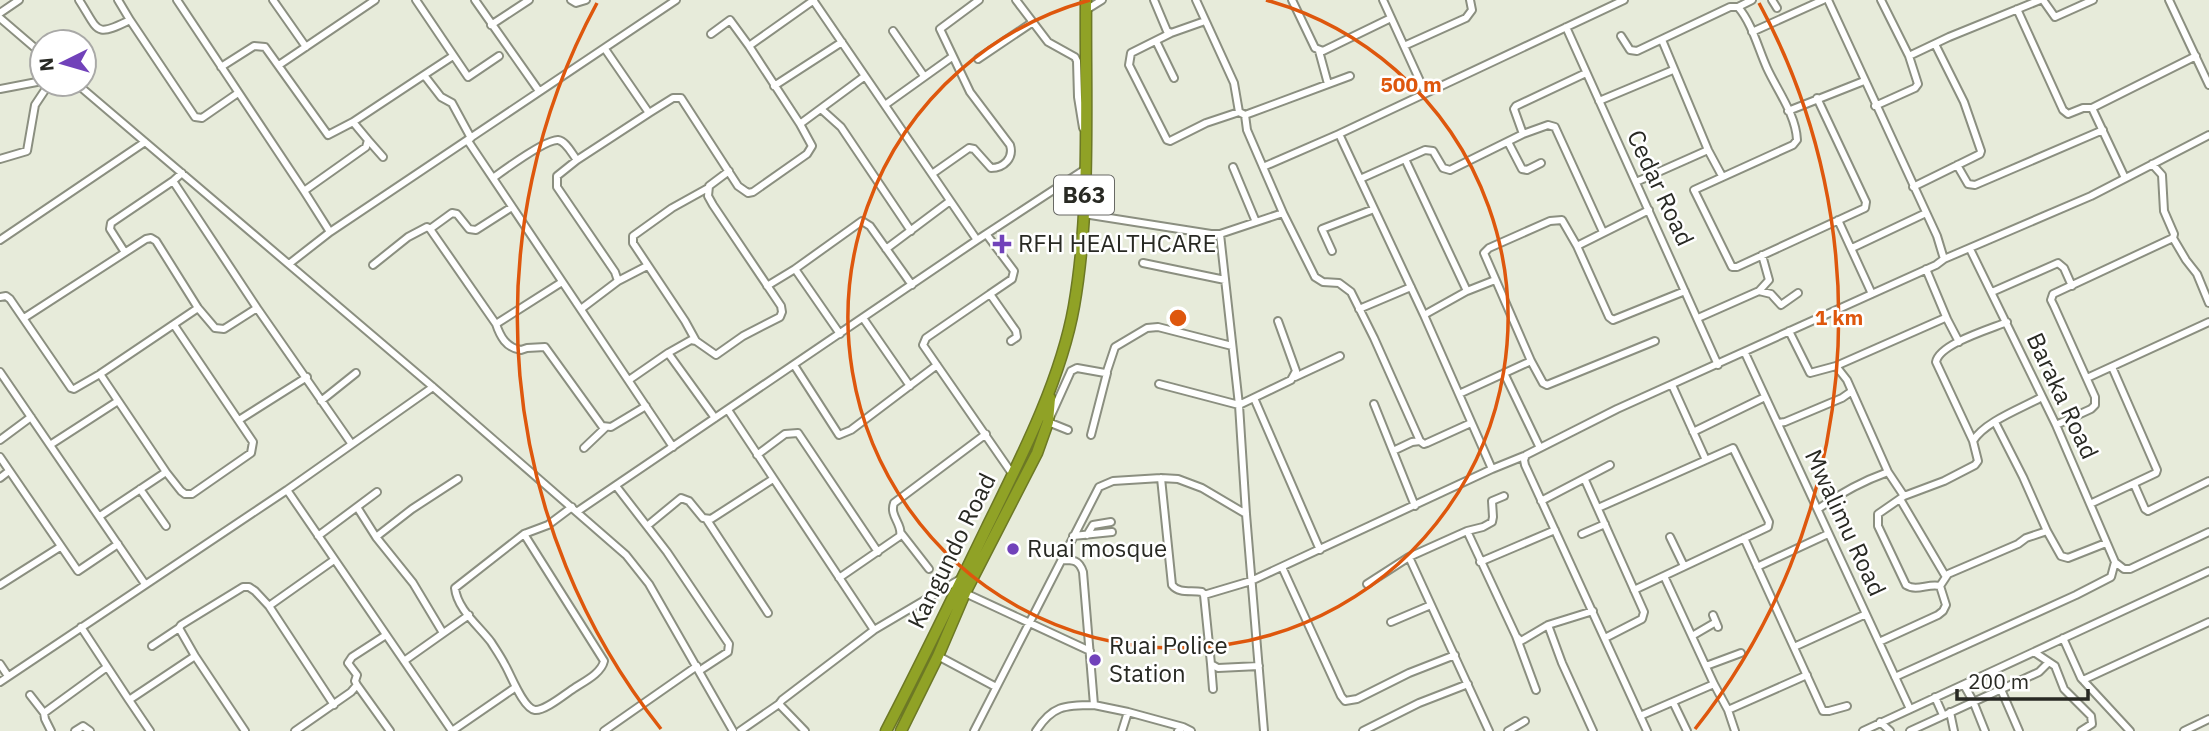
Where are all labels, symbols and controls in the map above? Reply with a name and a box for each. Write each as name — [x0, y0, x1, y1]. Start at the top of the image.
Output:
north arrow — [28, 28, 98, 98]
text: N — [34, 57, 59, 72]
text: 500 m — [1380, 70, 1442, 98]
street label: Cedar Road — [1620, 124, 1702, 251]
road number: B63 — [1054, 176, 1114, 214]
place label: RFH HEALTHCARE — [1018, 227, 1216, 259]
marker: RFH HEALTHCARE — [992, 234, 1012, 254]
text: 1 km — [1815, 303, 1863, 331]
centre of rings — [1166, 306, 1190, 330]
street label: Baraka Road — [2020, 327, 2106, 464]
street label: Mwalimu Road — [1798, 444, 1894, 601]
street label: Kangundo Road — [900, 467, 1003, 634]
place label: Ruai mosque — [1027, 532, 1167, 564]
marker: Ruai mosque — [1005, 541, 1021, 557]
place label: Ruai Police Station — [1109, 629, 1228, 689]
marker: Ruai Police Station — [1087, 652, 1103, 668]
scale bar — [1957, 658, 2088, 702]
text: 200 m — [1968, 667, 2029, 695]

